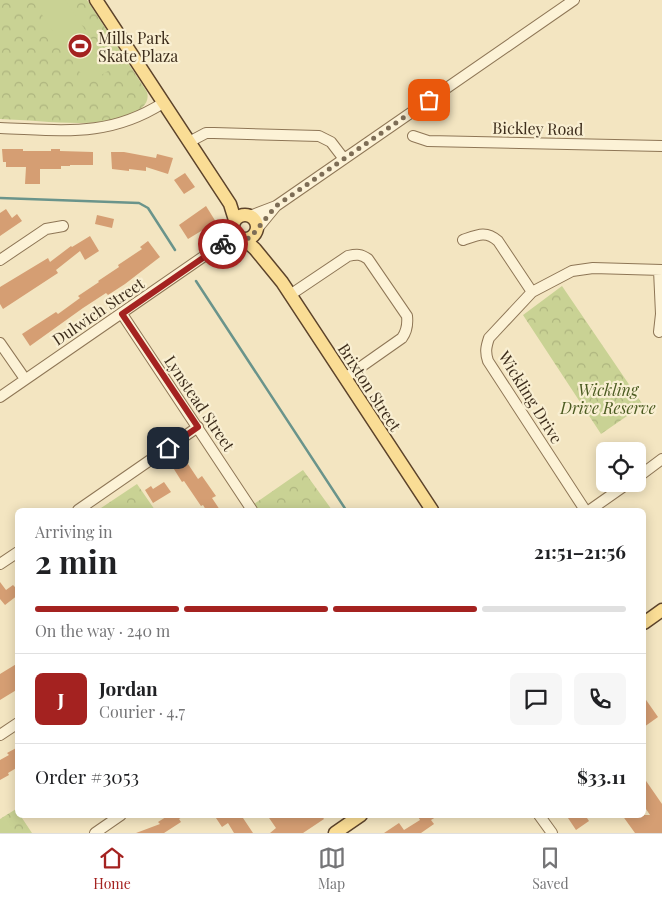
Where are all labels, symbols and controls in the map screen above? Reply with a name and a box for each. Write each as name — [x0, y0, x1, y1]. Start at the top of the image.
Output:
place label: Mills Park Skate Plaza — [98, 27, 178, 66]
sports icon: Mills Park Skate Plaza — [67, 33, 93, 59]
pin — [408, 79, 450, 121]
icon: bag — [415, 86, 443, 114]
street label: Bickley Road — [492, 117, 584, 139]
courier — [198, 219, 248, 269]
icon: bike — [209, 230, 237, 258]
street label: Dulwich Street — [48, 272, 148, 350]
street label: Brixton Street — [334, 339, 406, 435]
street label: Wickling Drive — [494, 346, 568, 447]
street label: Lynstead Street — [160, 351, 240, 455]
park label: Wickling Drive Reserve — [559, 379, 656, 418]
pin — [147, 427, 189, 469]
icon: home — [154, 434, 182, 462]
map controls — [596, 442, 646, 492]
button: locate — [596, 442, 646, 492]
text: Arriving in — [35, 521, 113, 542]
text: 21:51–21:56 — [534, 538, 626, 564]
text: 2 min — [35, 539, 118, 582]
text: On the way · 240 m — [35, 620, 170, 641]
button: chat — [510, 673, 562, 725]
button: phone — [574, 673, 626, 725]
text: Jordan — [99, 675, 158, 701]
text: J — [58, 686, 64, 712]
text: Courier · 4.7 — [99, 701, 185, 722]
text: Order #3053 — [35, 763, 139, 789]
text: $33.11 — [577, 763, 626, 789]
tab: Home — [93, 844, 131, 893]
tab: Map — [318, 844, 346, 893]
tab: Saved — [532, 844, 569, 893]

